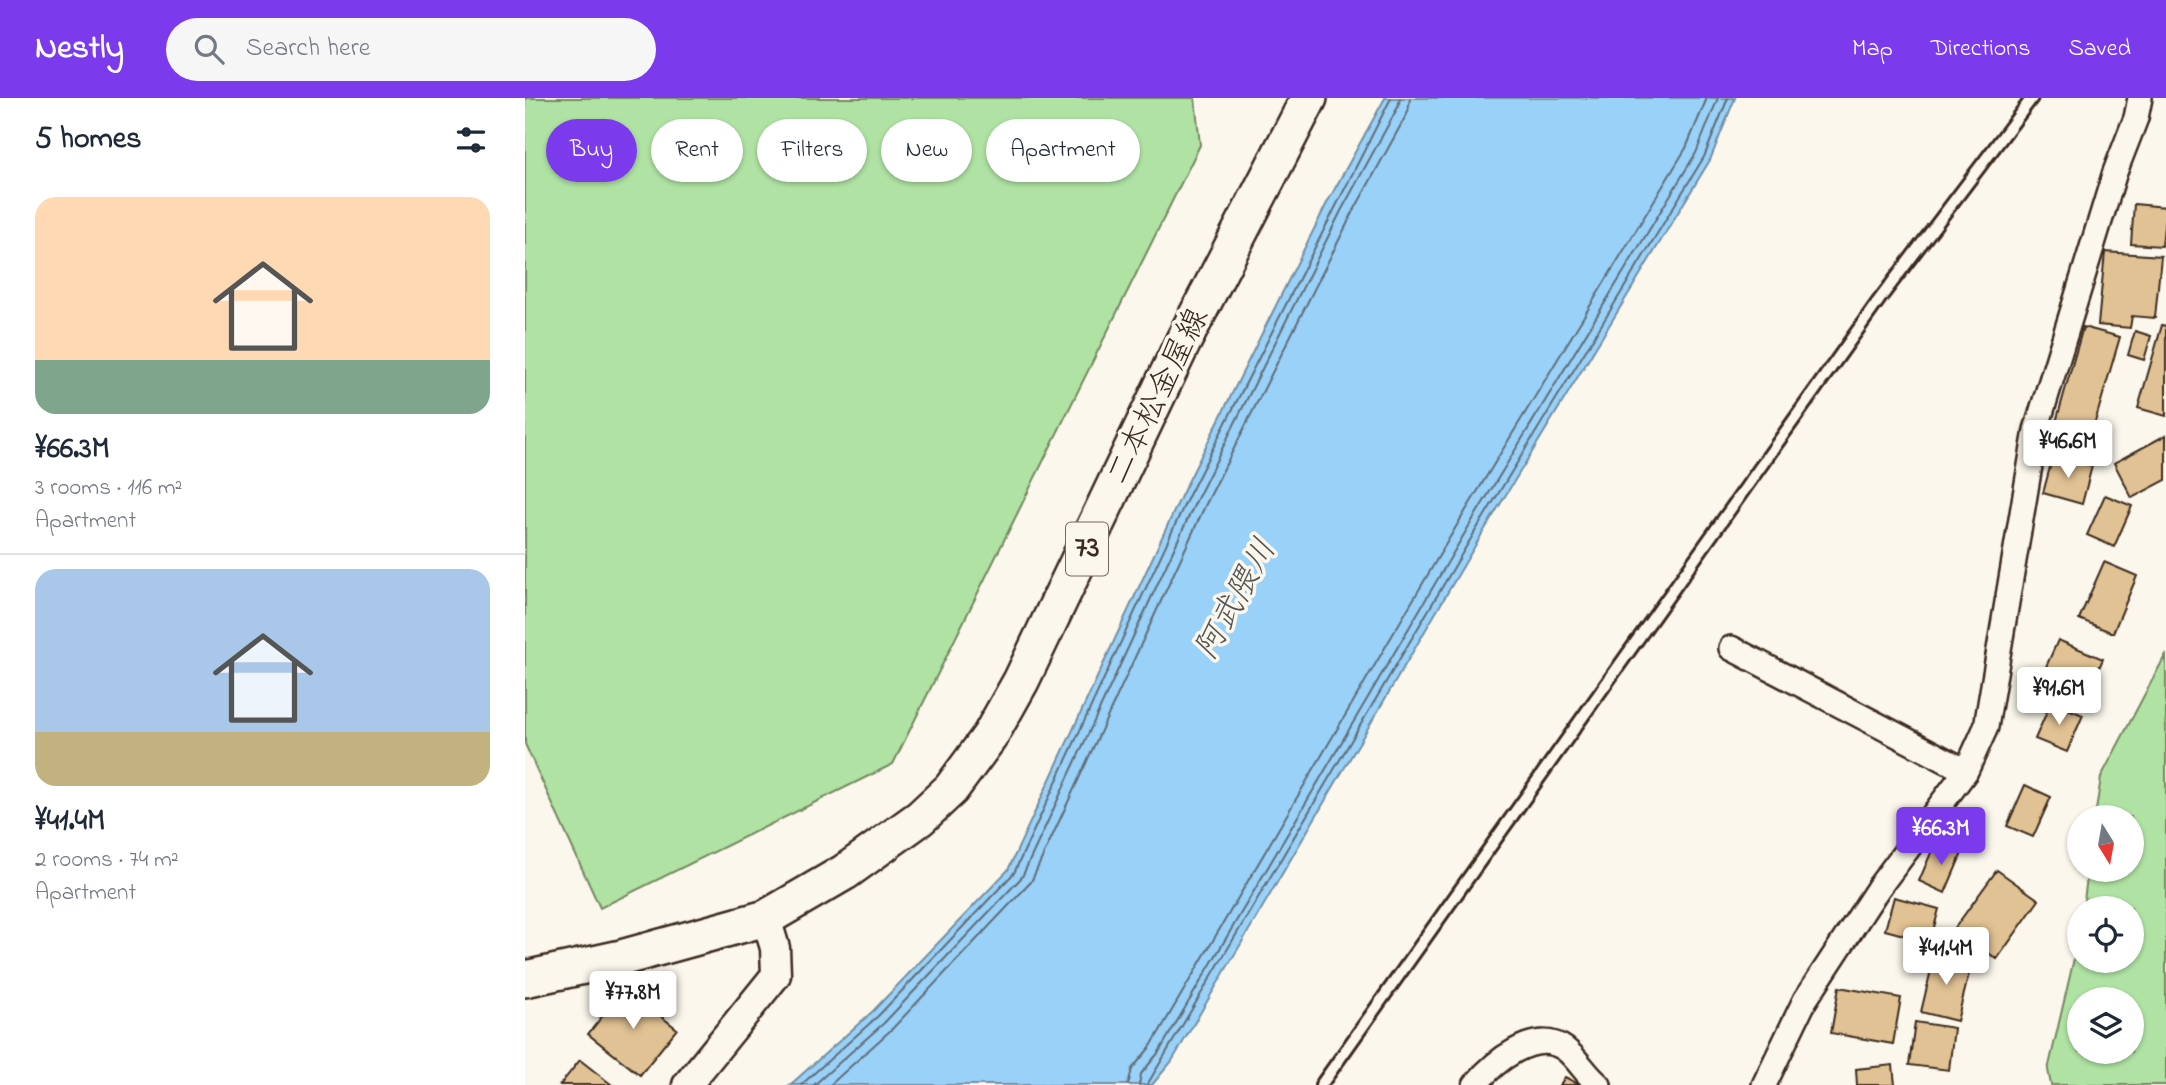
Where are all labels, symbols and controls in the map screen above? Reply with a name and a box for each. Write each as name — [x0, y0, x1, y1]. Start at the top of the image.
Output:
search box — [166, 18, 656, 81]
text: Nestly — [35, 25, 124, 73]
icon: search — [190, 30, 228, 68]
text: Search here — [246, 30, 370, 68]
text: Map — [1852, 32, 1893, 67]
text: Directions — [1931, 32, 2030, 67]
text: Saved — [2068, 32, 2131, 67]
text: 5 homes — [35, 118, 142, 162]
chip: Buy — [546, 119, 637, 182]
chip: Rent — [651, 119, 743, 182]
chip: Filters — [757, 119, 867, 182]
chip: New — [881, 119, 972, 182]
chip: Apartment — [986, 119, 1140, 182]
icon: filters — [452, 121, 490, 159]
icon: home — [200, 243, 326, 369]
street label: 二本松金屋線 — [1096, 300, 1222, 494]
pin: ¥46.6M — [2011, 420, 2125, 480]
text: ¥46.6M — [2039, 426, 2097, 459]
text: ¥66.3M — [35, 428, 110, 472]
text: 3 rooms · 116 m² — [35, 472, 182, 505]
text: Apartment — [35, 505, 136, 538]
road number: 73 — [1066, 522, 1108, 576]
water label: 阿武隈川 — [1184, 531, 1290, 669]
icon: home — [200, 615, 326, 741]
pin: ¥91.6M — [2002, 668, 2116, 727]
text: ¥91.6M — [2033, 673, 2085, 706]
text: ¥41.4M — [35, 800, 105, 844]
north arrow — [2067, 805, 2144, 882]
map controls — [2067, 805, 2144, 1064]
pin: ¥66.3M — [1884, 808, 1998, 867]
text: ¥66.3M — [1912, 813, 1970, 846]
text: 2 rooms · 74 m² — [35, 844, 179, 877]
text: Apartment — [35, 877, 136, 910]
button: locate — [2067, 896, 2144, 973]
pin: ¥41.4M — [1889, 928, 2003, 987]
text: ¥41.4M — [1919, 933, 1973, 966]
pin: ¥77.8M — [576, 972, 690, 1031]
text: ¥77.8M — [605, 977, 661, 1010]
button: layers — [2067, 987, 2144, 1064]

